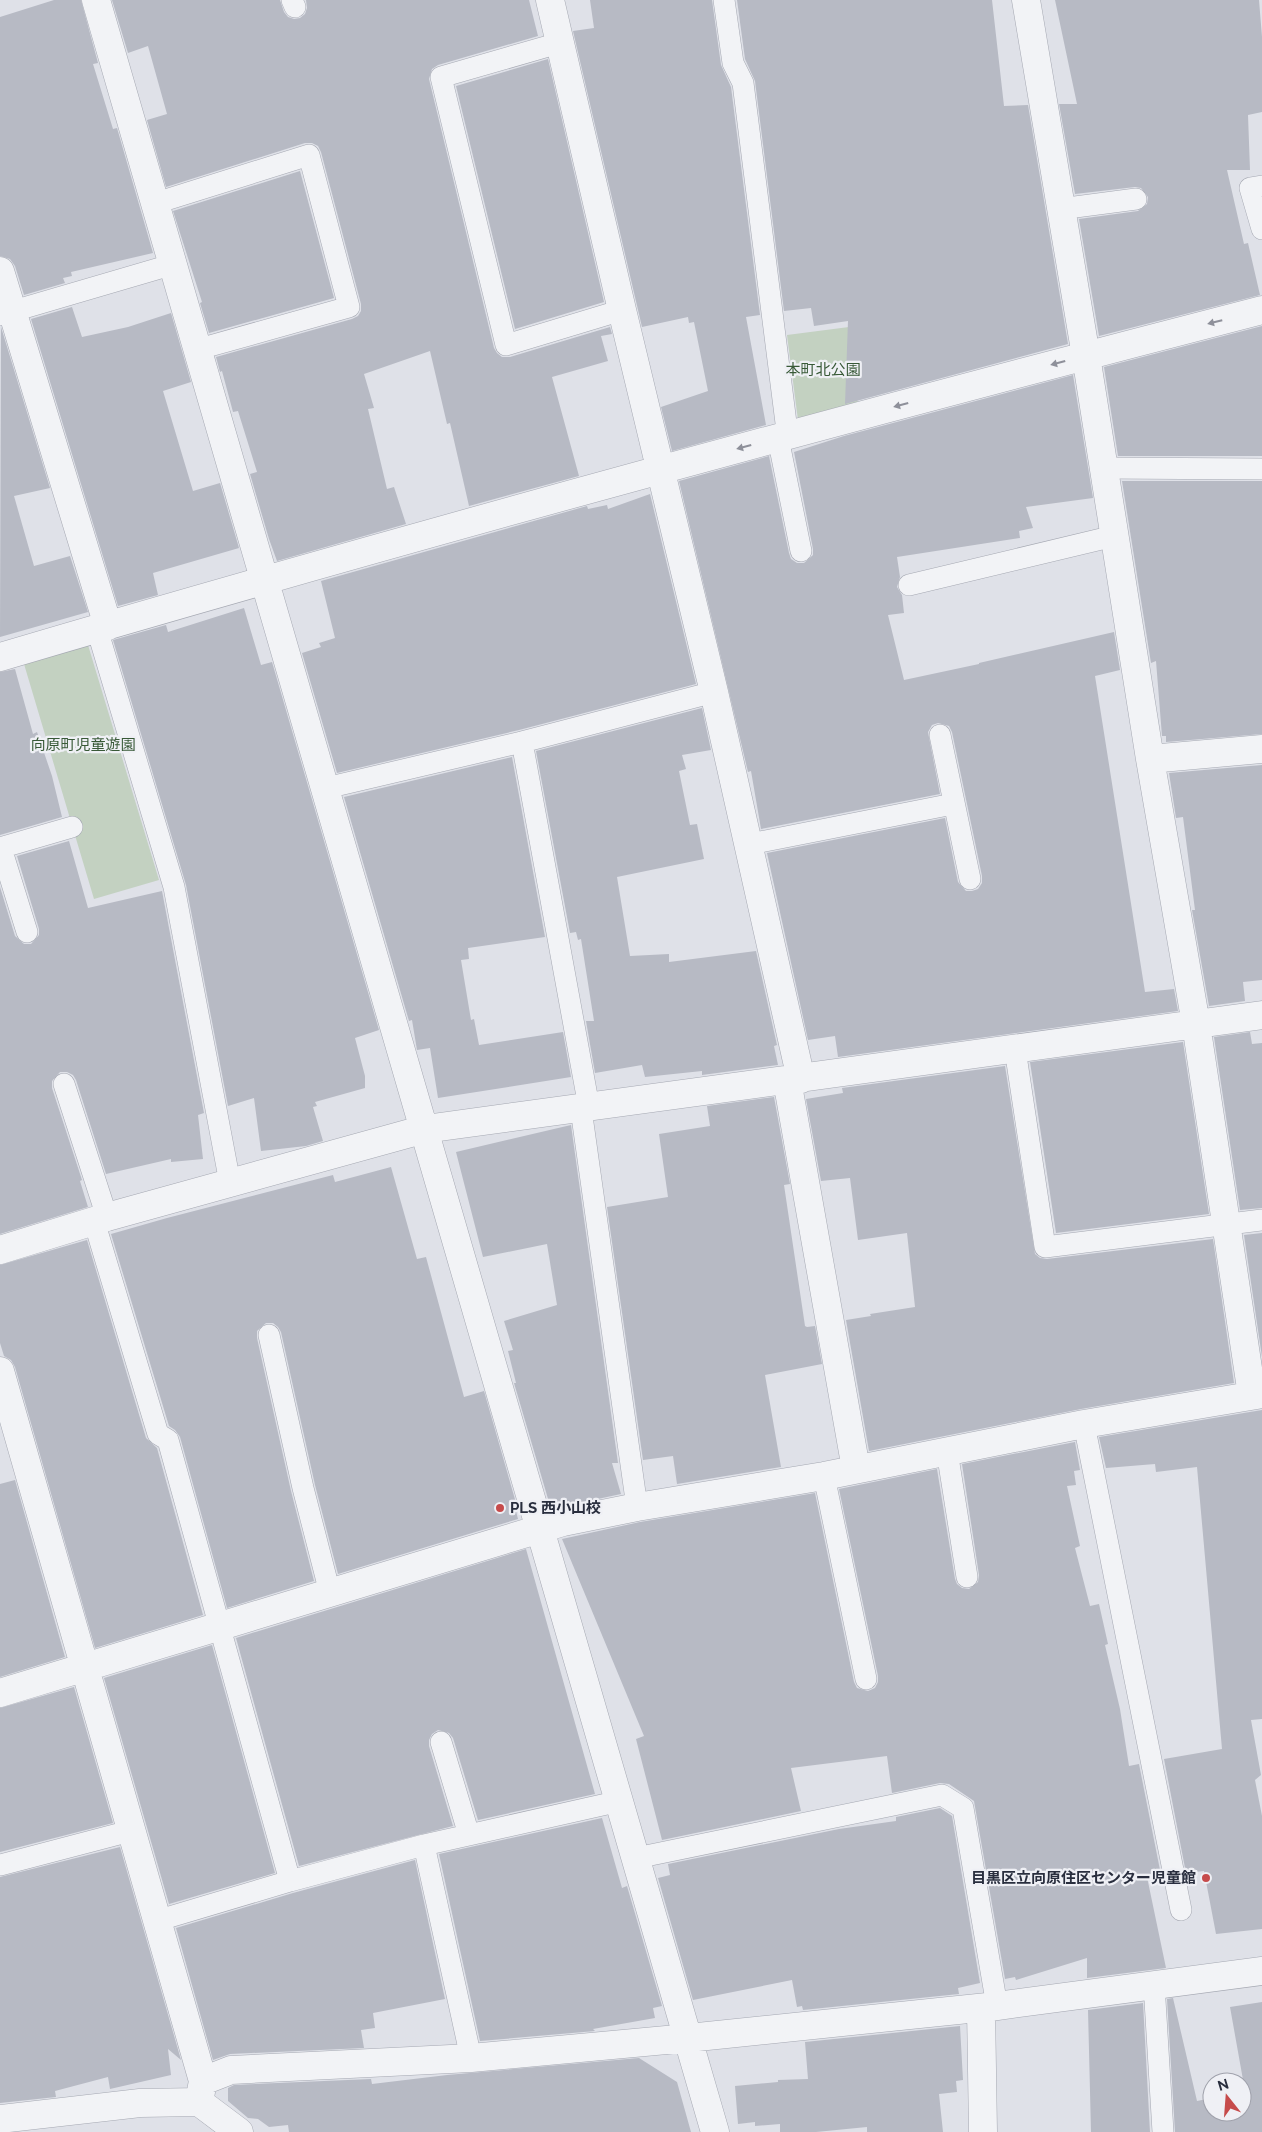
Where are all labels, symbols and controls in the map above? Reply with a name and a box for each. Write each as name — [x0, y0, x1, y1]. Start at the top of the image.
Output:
one-way arrow — [1207, 318, 1222, 326]
one-way arrow — [1050, 359, 1065, 367]
park label: 本町北公園 — [785, 361, 861, 379]
one-way arrow — [893, 402, 908, 410]
one-way arrow — [736, 444, 751, 452]
park label: 向原町児童遊園 — [30, 736, 136, 754]
place label: PLS 西小山校 — [510, 1499, 601, 1517]
marker: PLS 西小山校 — [494, 1502, 506, 1514]
place label: 目黒区立向原住区センター児童館 — [971, 1869, 1196, 1887]
marker: 目黒区立向原住区センター児童館 — [1200, 1872, 1212, 1884]
north arrow — [1202, 2072, 1252, 2122]
text: N — [1216, 2075, 1231, 2094]

